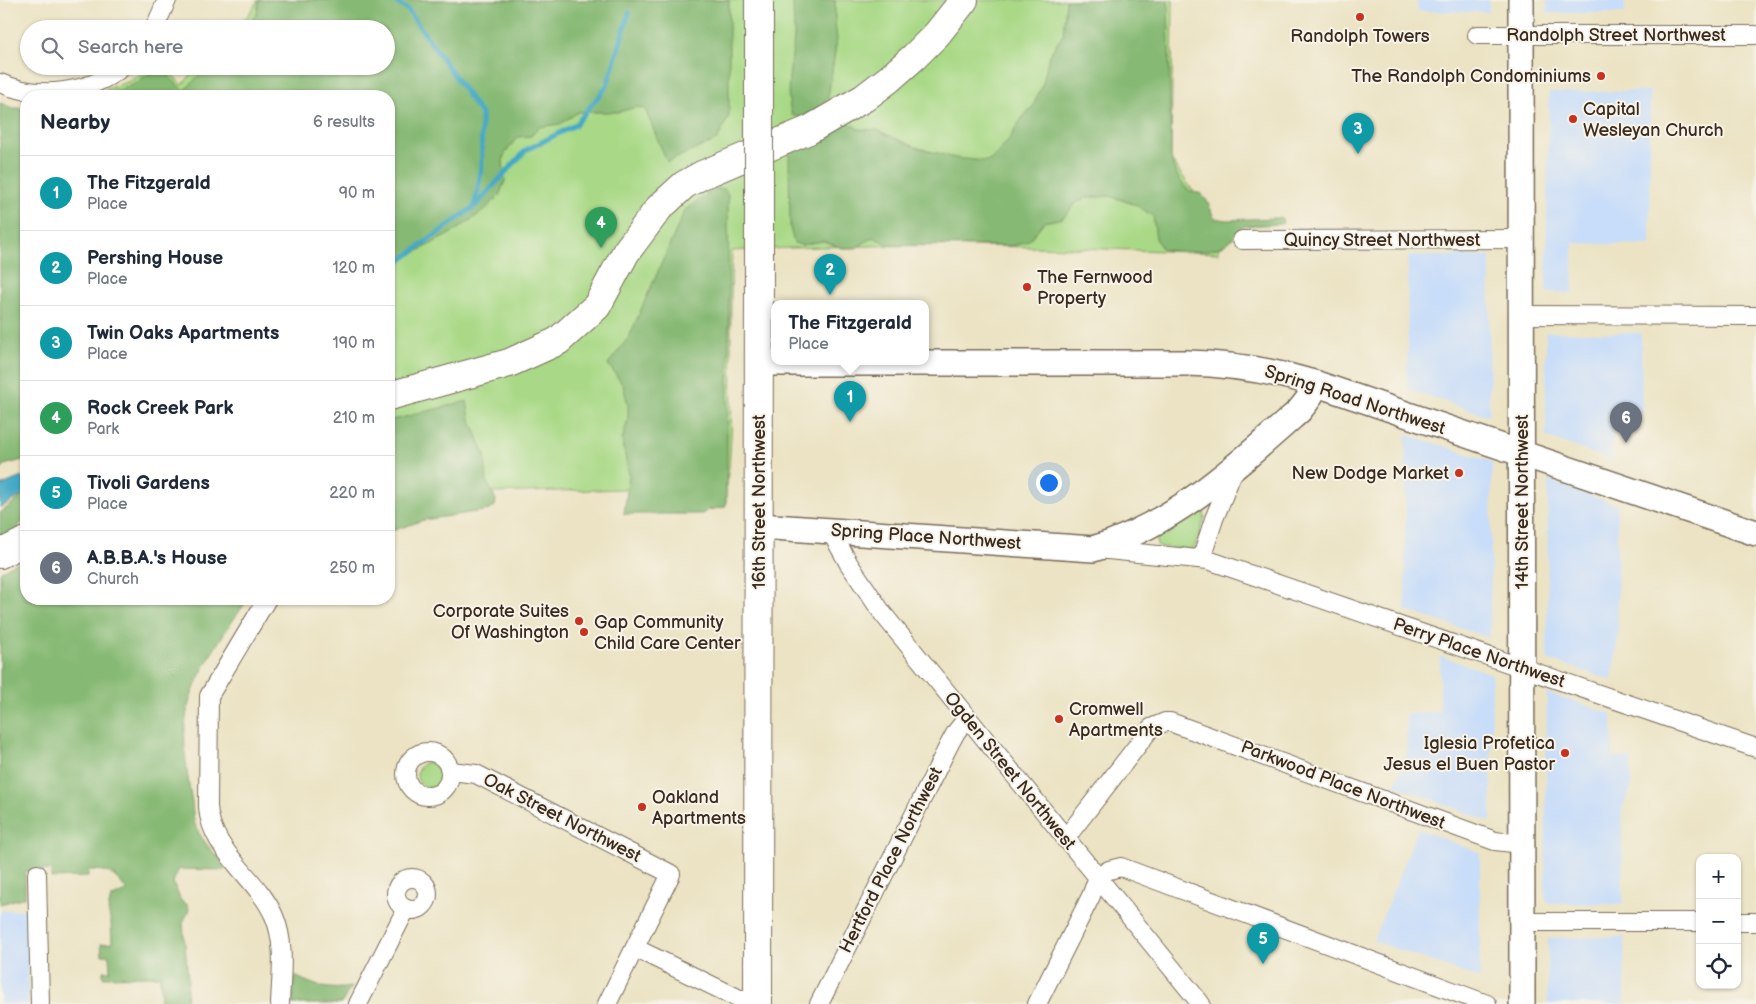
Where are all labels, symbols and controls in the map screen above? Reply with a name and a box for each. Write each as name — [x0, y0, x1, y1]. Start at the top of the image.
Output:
marker: Randolph Towers — [1354, 11, 1366, 23]
search box — [20, 20, 395, 75]
street label: Randolph Street Northwest — [1506, 25, 1726, 46]
place label: Randolph Towers — [1290, 26, 1430, 47]
icon: search — [38, 34, 66, 62]
text: Search here — [78, 36, 183, 59]
place label: The Randolph Condominiums — [1351, 66, 1591, 87]
marker: The Randolph Condominiums — [1595, 70, 1607, 82]
place label: Capital Wesleyan Church — [1583, 99, 1724, 141]
text: Nearby — [40, 110, 110, 135]
text: 6 results — [313, 113, 375, 132]
pin: 3 — [1342, 113, 1374, 154]
marker: Capital Wesleyan Church — [1567, 113, 1579, 125]
text: The Fitzgerald — [87, 172, 211, 195]
text: 1 — [53, 184, 59, 203]
text: 90 m — [339, 184, 375, 203]
text: Place — [87, 195, 128, 214]
pin: 4 — [585, 207, 617, 248]
street label: Quincy Street Northwest — [1284, 230, 1481, 251]
text: Pershing House — [87, 247, 223, 270]
pin: 2 — [814, 254, 846, 295]
text: 2 — [51, 259, 61, 278]
text: 120 m — [332, 259, 375, 278]
place label: The Fernwood Property — [1037, 267, 1153, 309]
text: Place — [87, 270, 128, 289]
marker: The Fernwood Property — [1021, 281, 1033, 293]
popup — [771, 300, 929, 365]
text: The Fitzgerald — [788, 312, 912, 335]
text: Twin Oaks Apartments — [87, 322, 279, 345]
text: 3 — [51, 334, 61, 353]
text: 190 m — [333, 334, 375, 353]
text: Place — [788, 335, 829, 354]
text: Place — [87, 345, 128, 364]
street label: Spring Road Northwest — [1262, 361, 1448, 439]
pin: 1 — [834, 381, 866, 422]
text: Rock Creek Park — [87, 397, 233, 420]
pin: 6 — [1610, 402, 1642, 443]
text: 4 — [51, 409, 61, 428]
text: 210 m — [333, 409, 375, 428]
street label: 16th Street Northwest — [749, 414, 770, 590]
street label: 14th Street Northwest — [1512, 414, 1533, 590]
text: Park — [87, 420, 119, 439]
place label: New Dodge Market — [1292, 463, 1449, 484]
marker: New Dodge Market — [1453, 467, 1465, 479]
your location — [1036, 470, 1062, 496]
text: Tivoli Gardens — [87, 472, 210, 495]
text: 5 — [51, 484, 61, 503]
text: 220 m — [329, 484, 375, 503]
text: Place — [87, 495, 128, 514]
street label: Spring Place Northwest — [830, 520, 1022, 554]
text: A.B.B.A.'s House — [87, 547, 227, 570]
text: 6 — [51, 559, 61, 578]
text: 250 m — [329, 559, 375, 578]
text: Church — [87, 570, 139, 589]
place label: Corporate Suites Of Washington — [433, 601, 569, 643]
place label: Gap Community Child Care Center — [594, 612, 741, 654]
street label: Perry Place Northwest — [1390, 614, 1568, 692]
marker: Corporate Suites Of Washington — [573, 615, 585, 627]
marker: Gap Community Child Care Center — [578, 626, 590, 638]
street label: Ogden Street Northwest — [940, 688, 1080, 854]
place label: Cromwell Apartments — [1069, 699, 1163, 741]
marker: Cromwell Apartments — [1053, 713, 1065, 725]
place label: Iglesia Profetica Jesus el Buen Pastor — [1384, 733, 1555, 775]
street label: Parkwood Place Northwest — [1238, 736, 1449, 834]
marker: Iglesia Profetica Jesus el Buen Pastor — [1559, 747, 1571, 759]
street label: Hertford Place Northwest — [835, 763, 947, 956]
street label: Oak Street Northwest — [480, 769, 645, 867]
place label: Oakland Apartments — [652, 787, 746, 829]
marker: Oakland Apartments — [636, 801, 648, 813]
map controls — [1696, 854, 1741, 989]
button: + — [1696, 854, 1741, 899]
button: − — [1696, 899, 1741, 944]
pin: 5 — [1247, 923, 1279, 964]
button: locate — [1696, 944, 1741, 989]

